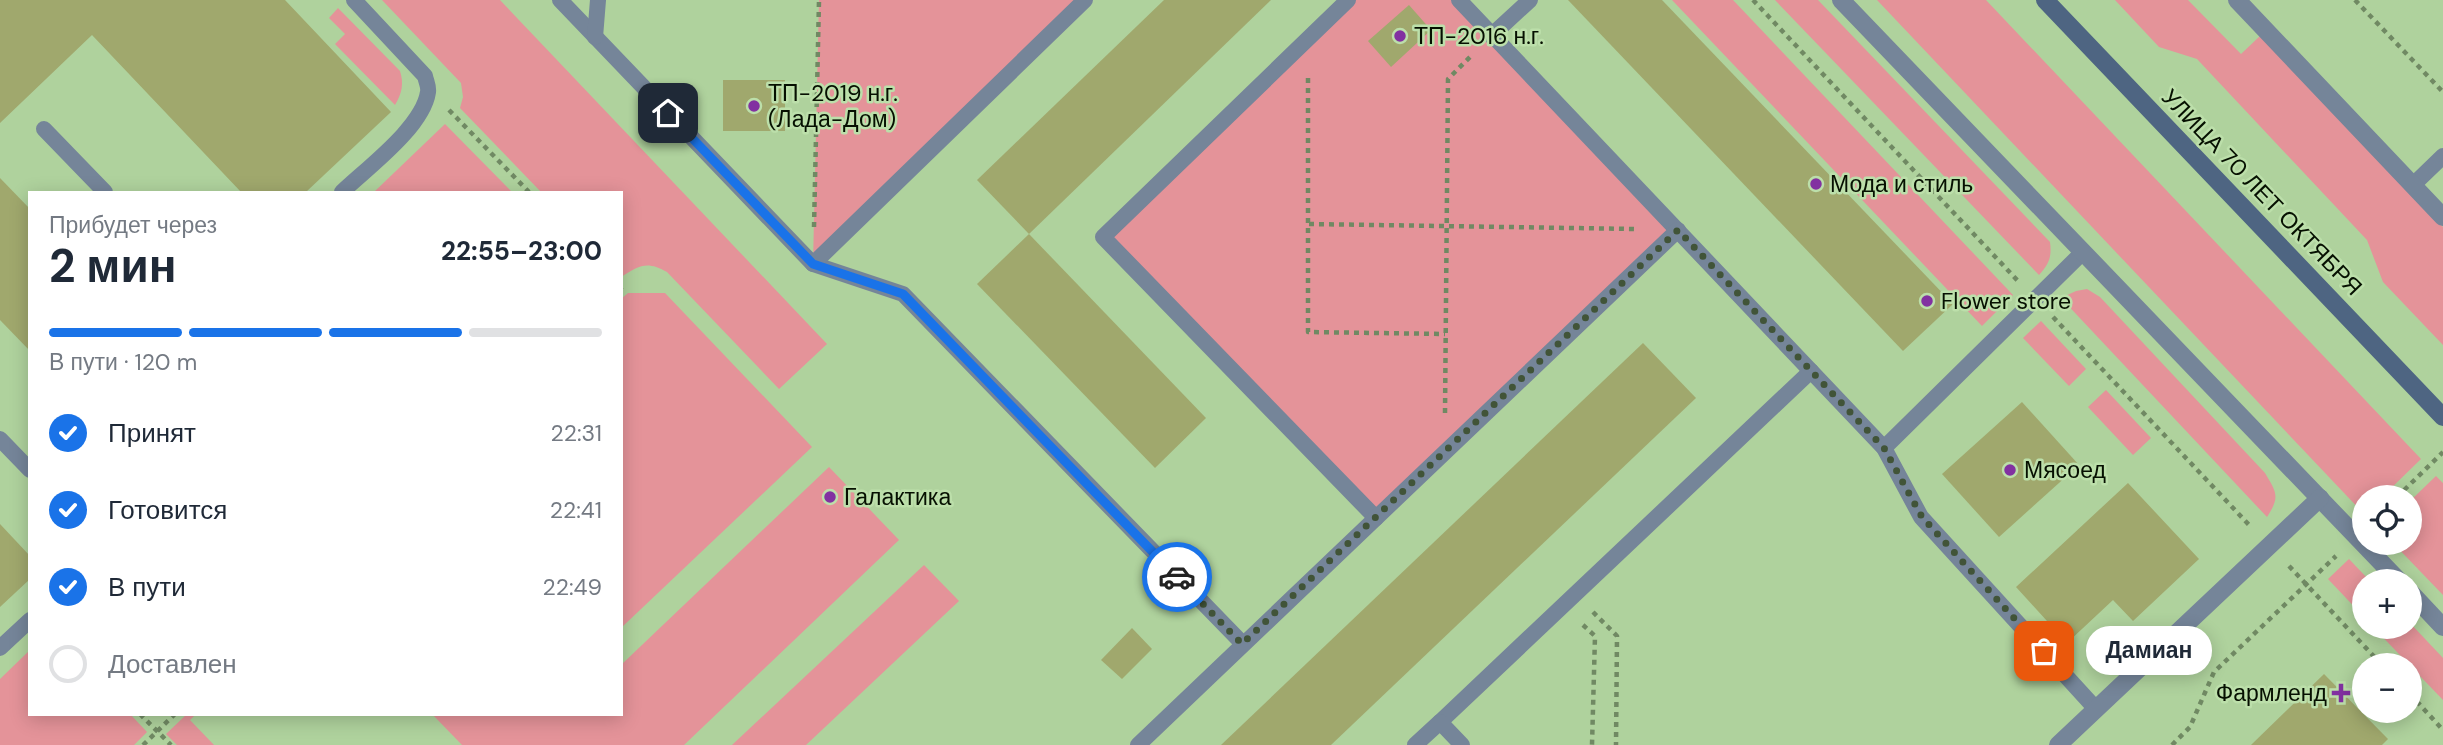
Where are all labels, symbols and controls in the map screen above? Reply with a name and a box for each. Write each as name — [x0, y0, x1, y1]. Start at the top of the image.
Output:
place label: ТП-2016 н.г. — [1414, 21, 1544, 51]
marker: ТП-2016 н.г. — [1392, 28, 1408, 44]
place label: ТП-2019 н.г. (Лада-Дом) — [768, 78, 898, 134]
street label: УЛИЦА 70 ЛЕТ ОКТЯБРЯ — [2155, 82, 2369, 302]
pin — [638, 83, 698, 143]
icon: home — [649, 94, 687, 132]
marker: ТП-2019 н.г. (Лада-Дом) — [746, 98, 762, 114]
place label: Мода и стиль — [1830, 169, 1973, 199]
marker: Мода и стиль — [1808, 176, 1824, 192]
text: Прибудет через — [49, 210, 217, 240]
text: 22:55–23:00 — [441, 234, 602, 268]
text: 2 мин — [49, 236, 176, 296]
place label: Flower store — [1941, 286, 2071, 316]
marker: Flower store — [1919, 293, 1935, 309]
text: В пути · 120 m — [49, 347, 197, 377]
icon: check — [49, 414, 87, 452]
text: Принят — [108, 416, 196, 450]
text: 22:31 — [550, 418, 602, 448]
place label: Мясоед — [2024, 455, 2106, 485]
marker: Мясоед — [2002, 462, 2018, 478]
place label: Галактика — [844, 482, 951, 512]
map controls — [2352, 485, 2422, 723]
button: locate — [2352, 485, 2422, 555]
marker: Галактика — [822, 489, 838, 505]
icon: check — [49, 491, 87, 529]
text: Готовится — [108, 493, 227, 527]
text: 22:41 — [550, 495, 602, 525]
courier — [1142, 542, 1212, 612]
icon: car — [1158, 558, 1196, 596]
icon: check — [49, 568, 87, 606]
button: + — [2352, 569, 2422, 639]
text: В пути — [108, 570, 186, 604]
text: 22:49 — [542, 572, 602, 602]
pin — [2014, 621, 2074, 681]
callout: Дамиан — [2086, 626, 2212, 676]
icon: bag — [2025, 632, 2063, 670]
text: Дамиан — [2105, 635, 2193, 665]
text: Доставлен — [108, 647, 237, 681]
button: − — [2352, 653, 2422, 723]
place label: Фармленд — [2216, 678, 2328, 708]
marker: Фармленд — [2333, 685, 2349, 701]

